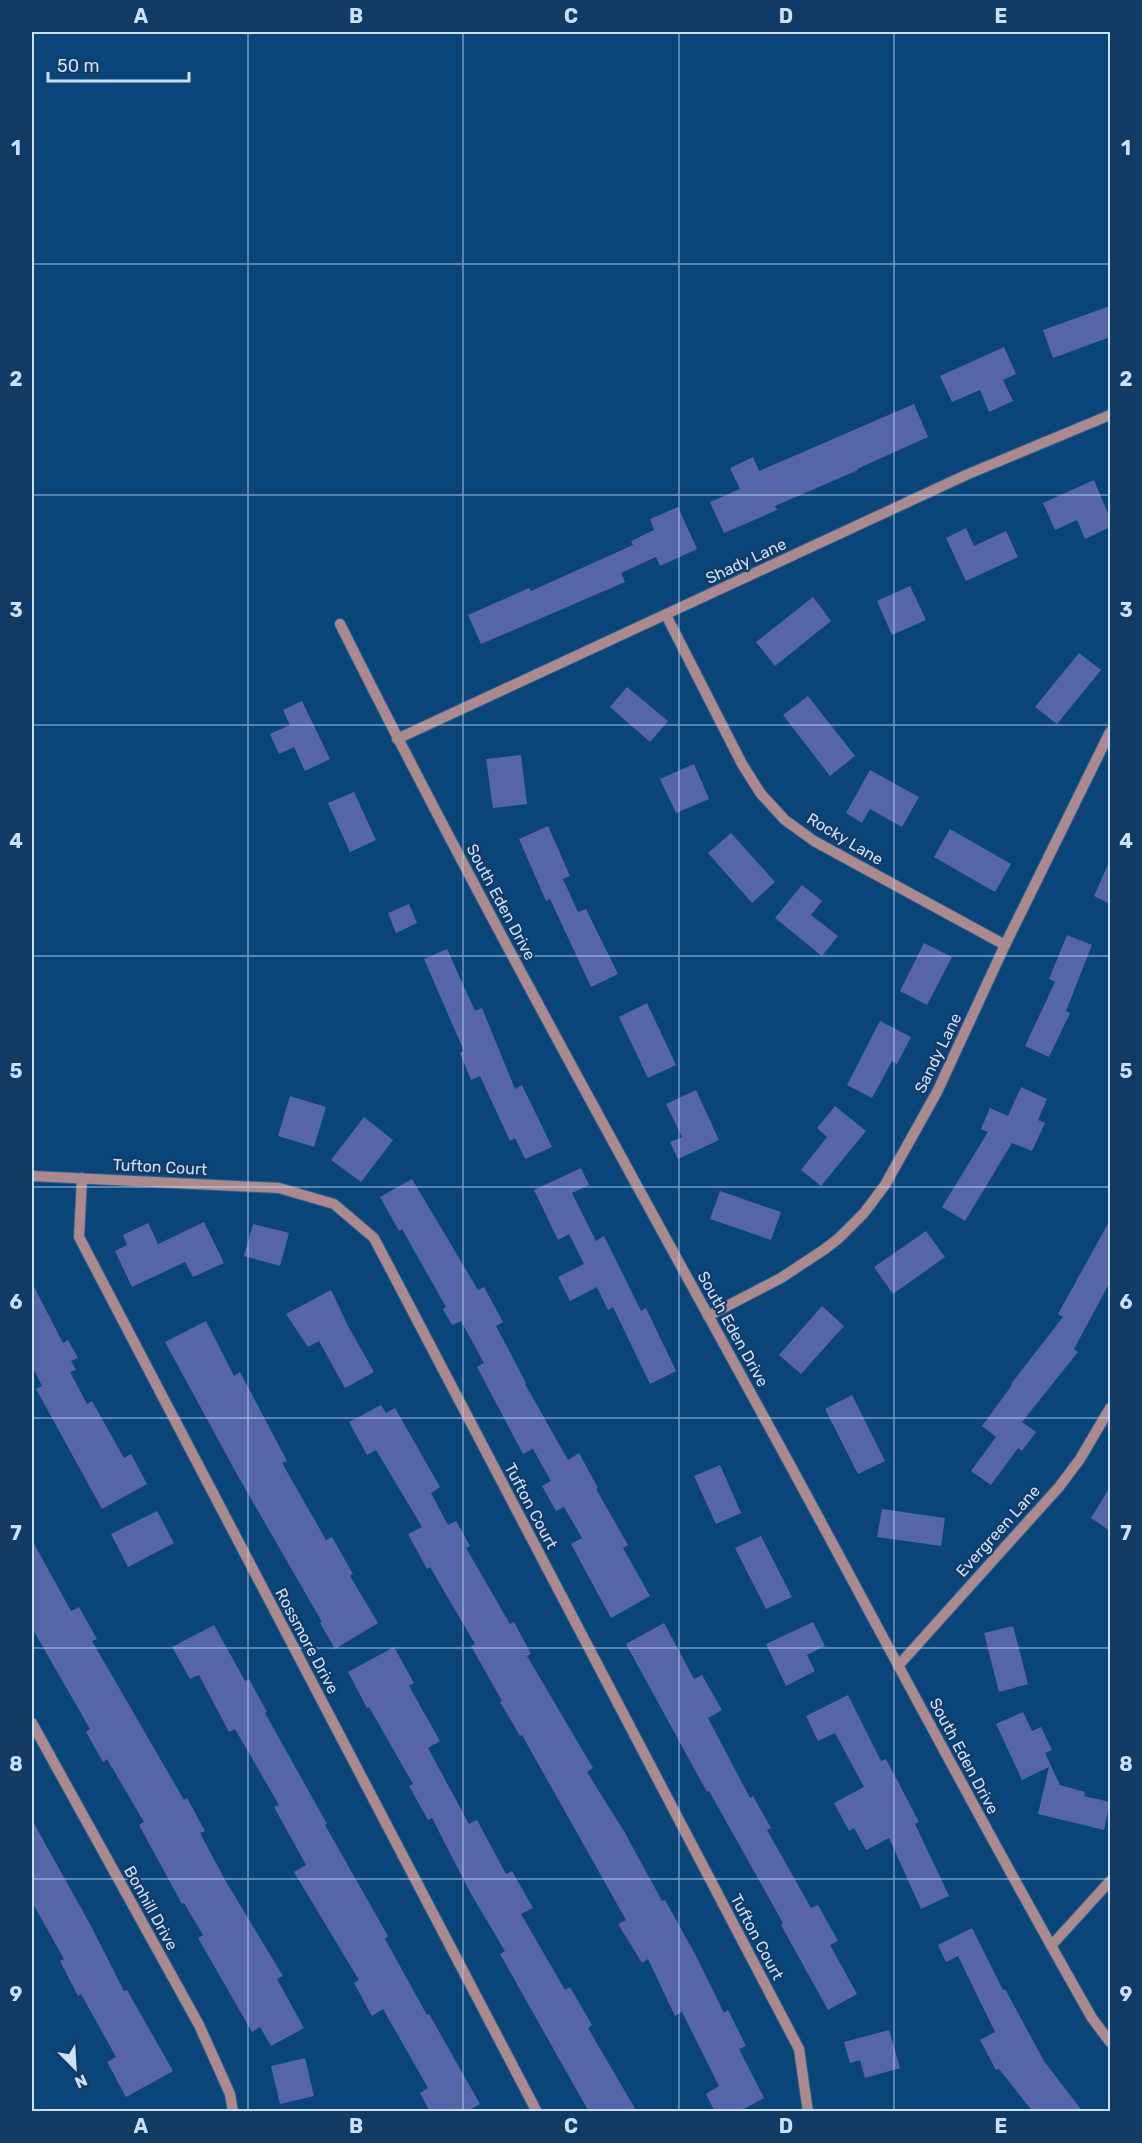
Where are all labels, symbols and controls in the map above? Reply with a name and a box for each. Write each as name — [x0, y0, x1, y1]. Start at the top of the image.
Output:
text: A — [134, 4, 149, 28]
text: B — [349, 4, 363, 28]
text: C — [564, 4, 578, 28]
text: D — [779, 4, 793, 28]
text: E — [995, 4, 1007, 28]
scale bar — [48, 45, 189, 83]
text: 50 m — [57, 55, 100, 77]
text: 1 — [11, 136, 21, 160]
text: 1 — [1121, 136, 1131, 160]
text: 2 — [10, 367, 23, 391]
text: 2 — [1120, 367, 1133, 391]
street label: Shady Lane — [703, 534, 789, 588]
text: 3 — [9, 598, 23, 622]
text: 3 — [1119, 598, 1133, 622]
street label: Rocky Lane — [803, 809, 887, 869]
text: 4 — [9, 829, 23, 853]
text: 4 — [1119, 829, 1133, 853]
street label: South Eden Drive — [462, 841, 540, 963]
street label: Sandy Lane — [910, 1010, 966, 1096]
text: 5 — [10, 1059, 23, 1083]
text: 5 — [1120, 1059, 1133, 1083]
street label: Tufton Court — [112, 1155, 208, 1179]
street label: South Eden Drive — [693, 1268, 773, 1390]
text: 6 — [9, 1290, 23, 1314]
text: 6 — [1119, 1290, 1133, 1314]
street label: Tufton Court — [500, 1460, 562, 1552]
street label: Evergreen Lane — [952, 1481, 1044, 1581]
text: 7 — [10, 1521, 22, 1545]
text: 7 — [1120, 1521, 1132, 1545]
street label: Rossmore Drive — [271, 1585, 343, 1697]
street label: South Eden Drive — [925, 1695, 1003, 1817]
text: 8 — [9, 1752, 23, 1776]
text: 8 — [1119, 1752, 1133, 1776]
street label: Bonhill Drive — [120, 1863, 182, 1953]
street label: Tufton Court — [726, 1891, 788, 1983]
text: 9 — [10, 1982, 23, 2006]
text: 9 — [1120, 1982, 1133, 2006]
north arrow — [45, 2038, 105, 2098]
text: N — [72, 2070, 90, 2092]
text: A — [134, 2114, 149, 2138]
text: B — [349, 2114, 363, 2138]
text: C — [564, 2114, 578, 2138]
text: D — [779, 2114, 793, 2138]
text: E — [995, 2114, 1007, 2138]

